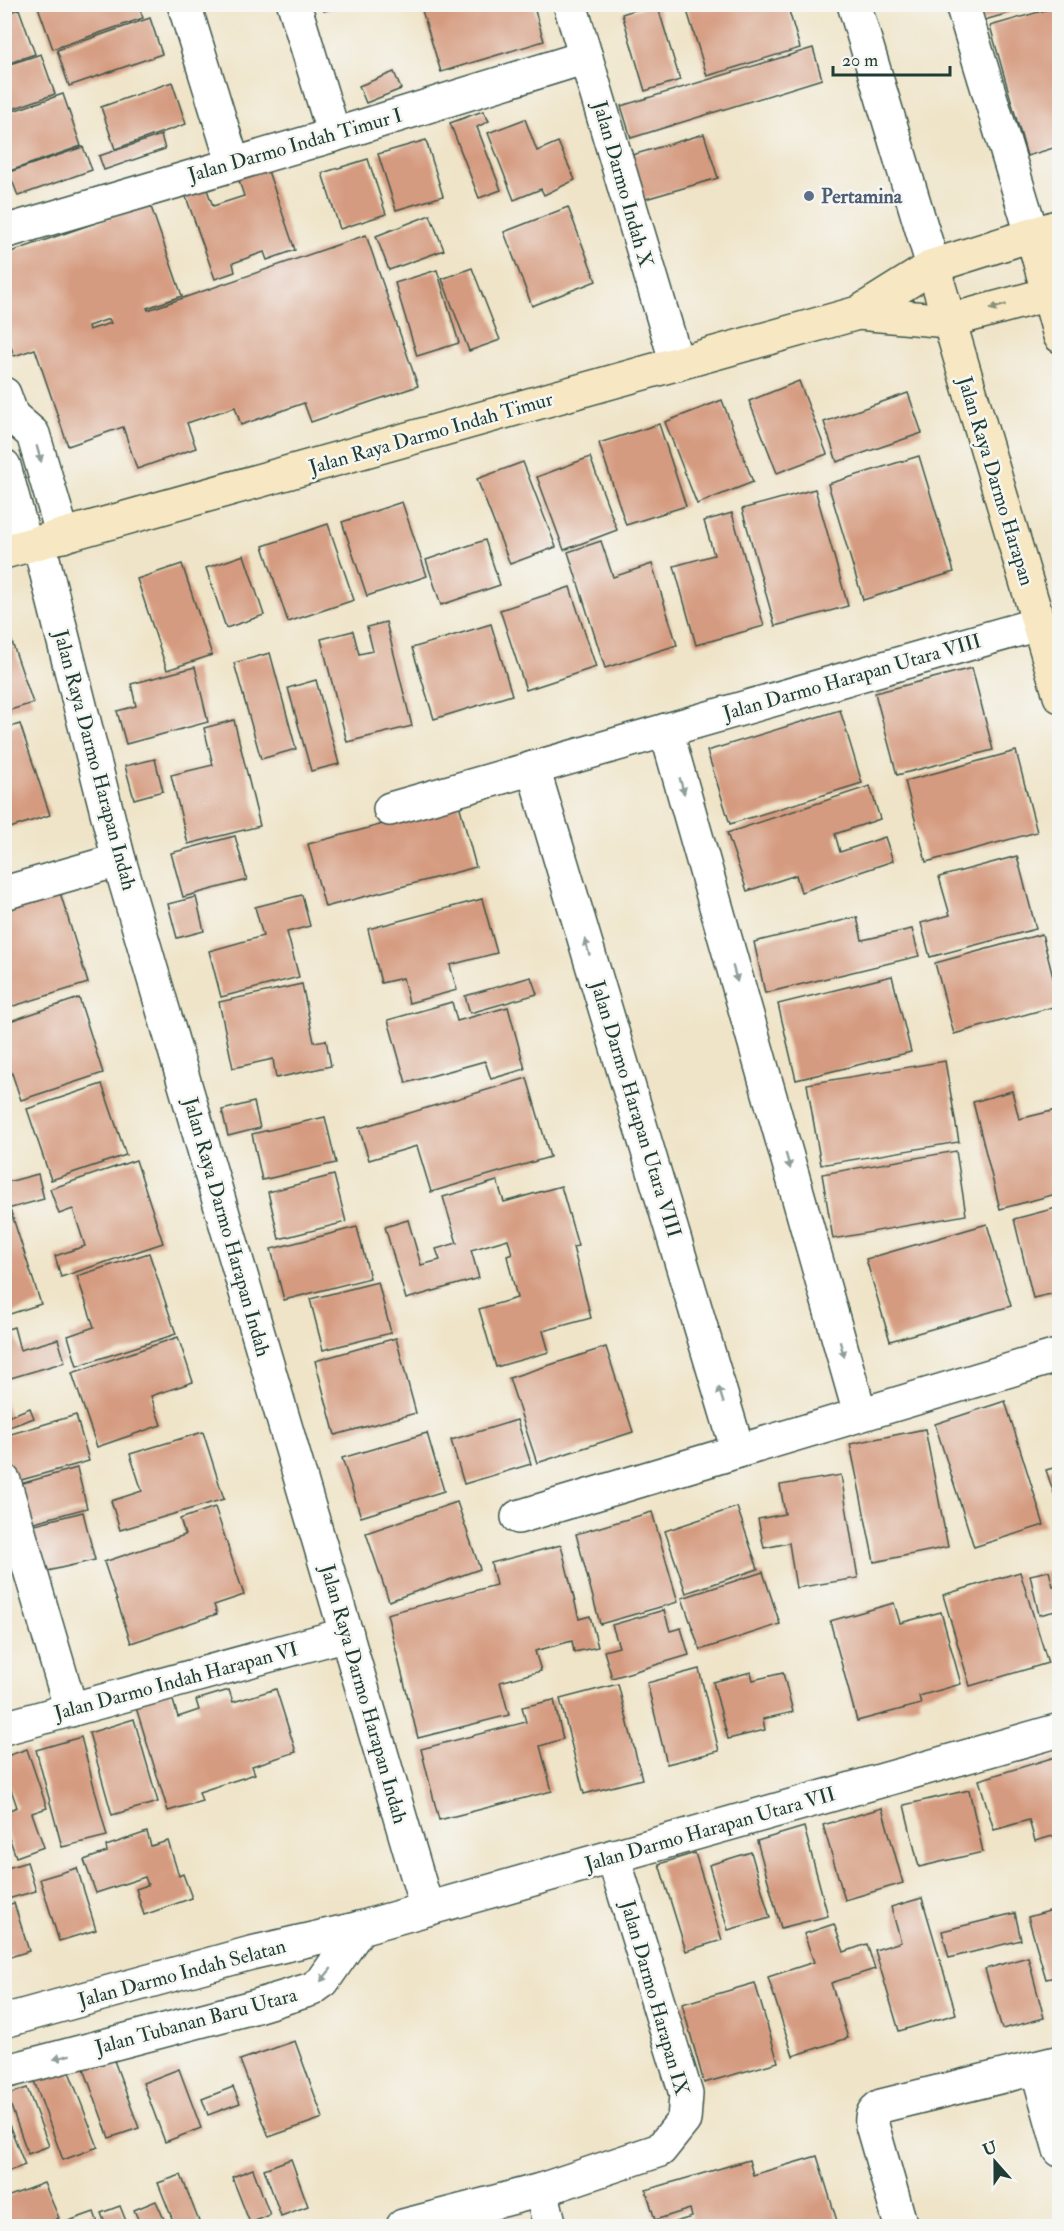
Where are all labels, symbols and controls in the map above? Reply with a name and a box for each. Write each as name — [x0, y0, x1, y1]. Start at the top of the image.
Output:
scale bar — [833, 39, 950, 77]
text: 20 m — [842, 49, 878, 72]
street label: Jalan Darmo Indah X — [587, 97, 659, 270]
street label: Jalan Darmo Indah Timur I — [184, 102, 405, 188]
place label: Pertamina — [821, 184, 903, 209]
marker: Pertamina — [802, 189, 816, 203]
one-way arrow — [989, 303, 1007, 313]
street label: Jalan Raya Darmo Harapan — [951, 372, 1040, 589]
street label: Jalan Raya Darmo Indah Timur — [305, 386, 556, 480]
one-way arrow — [35, 445, 44, 463]
street label: Jalan Raya Darmo Harapan Indah — [47, 626, 142, 894]
street label: Jalan Darmo Harapan Utara VIII — [719, 628, 984, 727]
one-way arrow — [678, 777, 687, 795]
one-way arrow — [582, 938, 591, 956]
one-way arrow — [731, 965, 740, 983]
street label: Jalan Darmo Harapan Utara VIII — [584, 977, 687, 1241]
street label: Jalan Raya Darmo Harapan Indah — [177, 1094, 276, 1360]
one-way arrow — [784, 1152, 794, 1170]
one-way arrow — [838, 1340, 847, 1358]
one-way arrow — [716, 1386, 725, 1404]
street label: Jalan Raya Darmo Harapan Indah — [314, 1561, 413, 1827]
street label: Jalan Darmo Indah Harapan VI — [50, 1636, 301, 1727]
street label: Jalan Darmo Harapan Utara VII — [581, 1781, 838, 1878]
street label: Jalan Darmo Harapan IX — [614, 1897, 695, 2099]
street label: Jalan Darmo Indah Selatan — [74, 1933, 289, 2013]
one-way arrow — [319, 1967, 332, 1983]
street label: Jalan Tubanan Baru Utara — [91, 1982, 300, 2060]
one-way arrow — [53, 2053, 71, 2062]
north arrow — [965, 2132, 1025, 2192]
text: U — [980, 2137, 1000, 2161]

